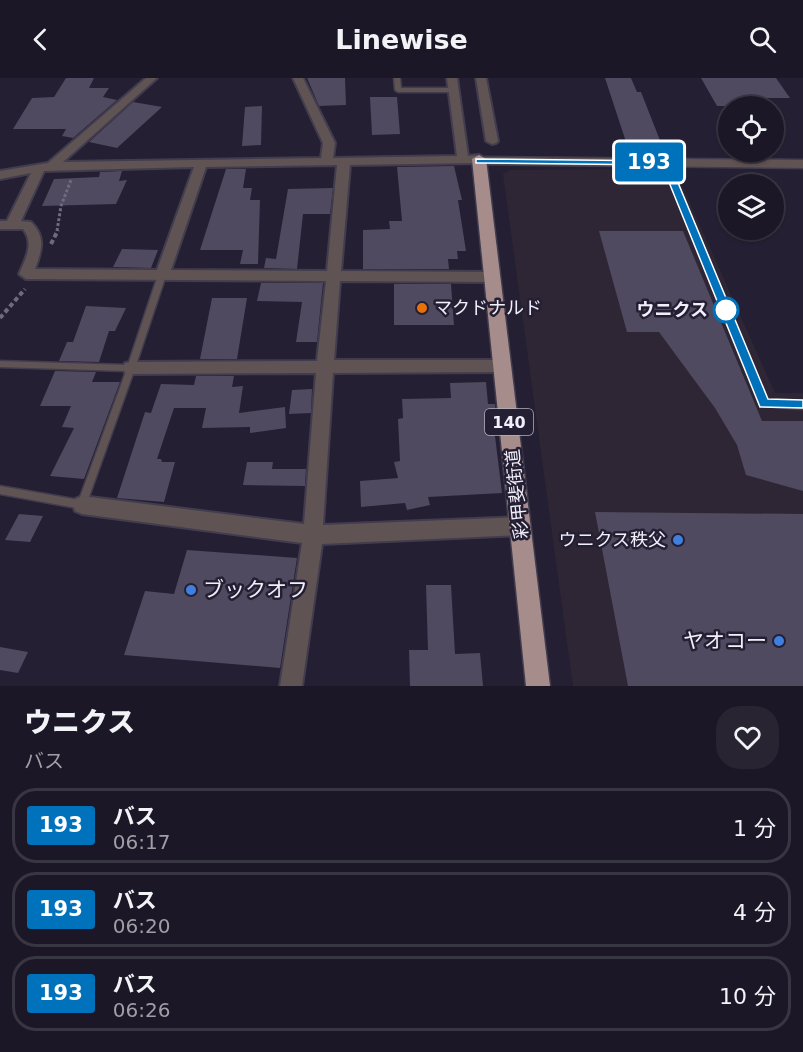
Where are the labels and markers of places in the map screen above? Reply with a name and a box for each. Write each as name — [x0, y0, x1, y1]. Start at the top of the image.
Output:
place label: マクドナルド — [434, 297, 542, 318]
marker: ウニクス — [713, 297, 739, 323]
place label: ウニクス — [637, 299, 708, 320]
marker: マクドナルド — [415, 301, 429, 315]
place label: ウニクス秩父 — [559, 529, 666, 550]
marker: ウニクス秩父 — [671, 533, 685, 547]
place label: ブックオフ — [203, 578, 308, 602]
marker: ブックオフ — [184, 583, 198, 597]
place label: ヤオコー — [683, 629, 767, 653]
marker: ヤオコー — [772, 634, 786, 648]

